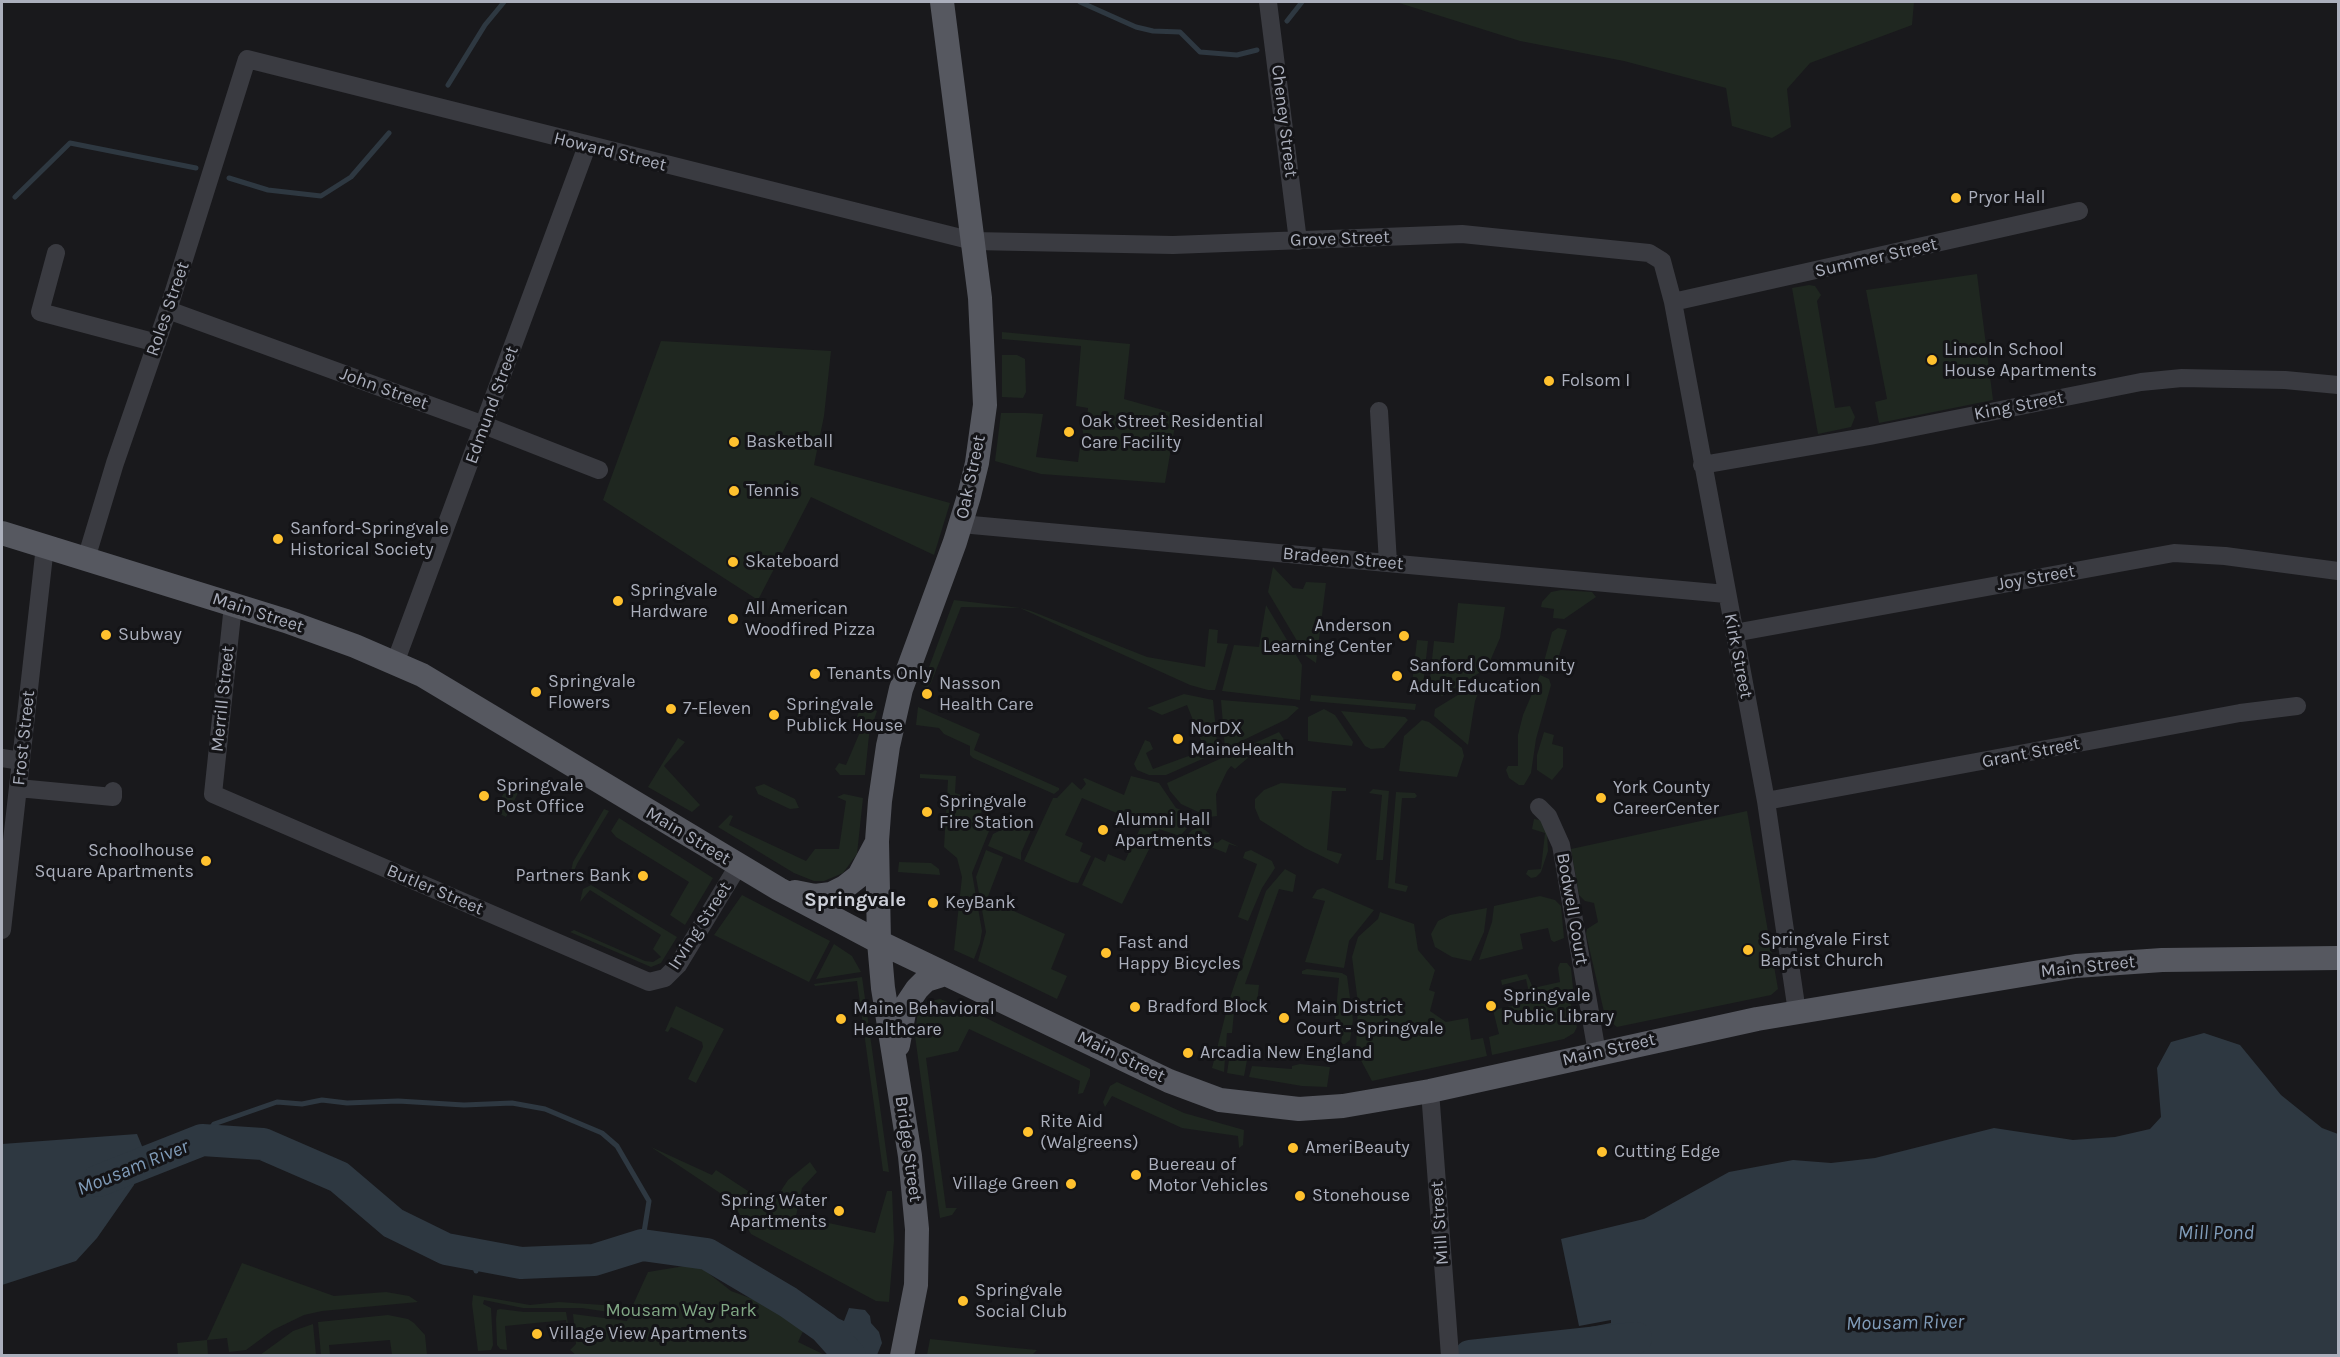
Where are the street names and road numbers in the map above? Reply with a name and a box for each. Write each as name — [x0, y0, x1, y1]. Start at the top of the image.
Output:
street label: Cheney Street — [1266, 63, 1302, 179]
street label: Howard Street — [551, 128, 669, 176]
street label: Grove Street — [1290, 226, 1390, 252]
street label: Summer Street — [1813, 233, 1939, 283]
street label: Roles Street — [142, 259, 194, 359]
street label: Edmund Street — [461, 343, 523, 467]
street label: John Street — [337, 363, 431, 415]
street label: King Street — [1972, 387, 2066, 425]
street label: Oak Street — [952, 433, 990, 521]
street label: Bradeen Street — [1282, 543, 1404, 575]
street label: Joy Street — [1995, 560, 2077, 596]
street label: Main Street — [209, 588, 307, 638]
street label: Kirk Street — [1719, 611, 1757, 701]
street label: Merrill Street — [207, 645, 239, 753]
street label: Frost Street — [8, 689, 40, 787]
street label: Grant Street — [1980, 733, 2082, 773]
street label: Main Street — [642, 802, 734, 870]
street label: Bodwell Court — [1552, 851, 1592, 967]
street label: Butler Street — [383, 860, 487, 920]
street label: Irving Street — [664, 878, 736, 974]
street label: Main Street — [2040, 951, 2136, 983]
street label: Main Street — [1074, 1026, 1168, 1088]
street label: Main Street — [1560, 1029, 1658, 1071]
street label: Bridge Street — [890, 1095, 926, 1203]
street label: Mill Street — [1426, 1180, 1454, 1266]

